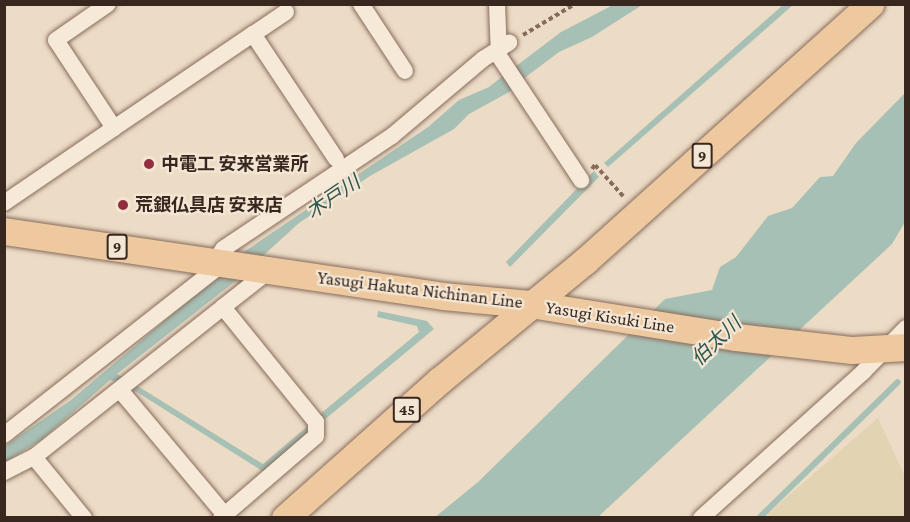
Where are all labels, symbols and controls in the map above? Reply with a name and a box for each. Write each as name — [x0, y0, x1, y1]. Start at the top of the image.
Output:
road number: 9 — [692, 143, 712, 169]
place label: 中電工 安来営業所 — [161, 153, 308, 175]
marker: 中電工 安来営業所 — [142, 157, 156, 171]
water label: 木戸川 — [301, 170, 365, 224]
place label: 荒銀仏具店 安来店 — [135, 194, 282, 216]
marker: 荒銀仏具店 安来店 — [116, 198, 130, 212]
road number: 9 — [106, 234, 128, 260]
street label: Yasugi Hakuta Nichinan Line — [316, 267, 524, 313]
street label: Yasugi Kisuki Line — [544, 296, 676, 338]
water label: 伯太川 — [686, 312, 746, 370]
road number: 45 — [392, 397, 422, 423]

